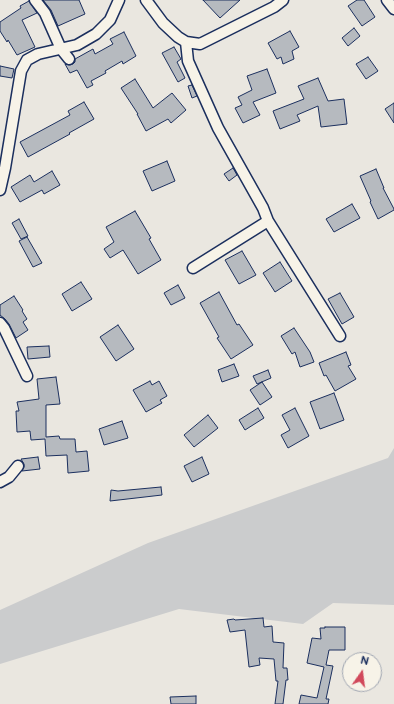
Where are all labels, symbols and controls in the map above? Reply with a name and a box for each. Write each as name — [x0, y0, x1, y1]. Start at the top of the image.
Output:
north arrow — [342, 652, 382, 692]
text: N — [359, 654, 370, 668]

